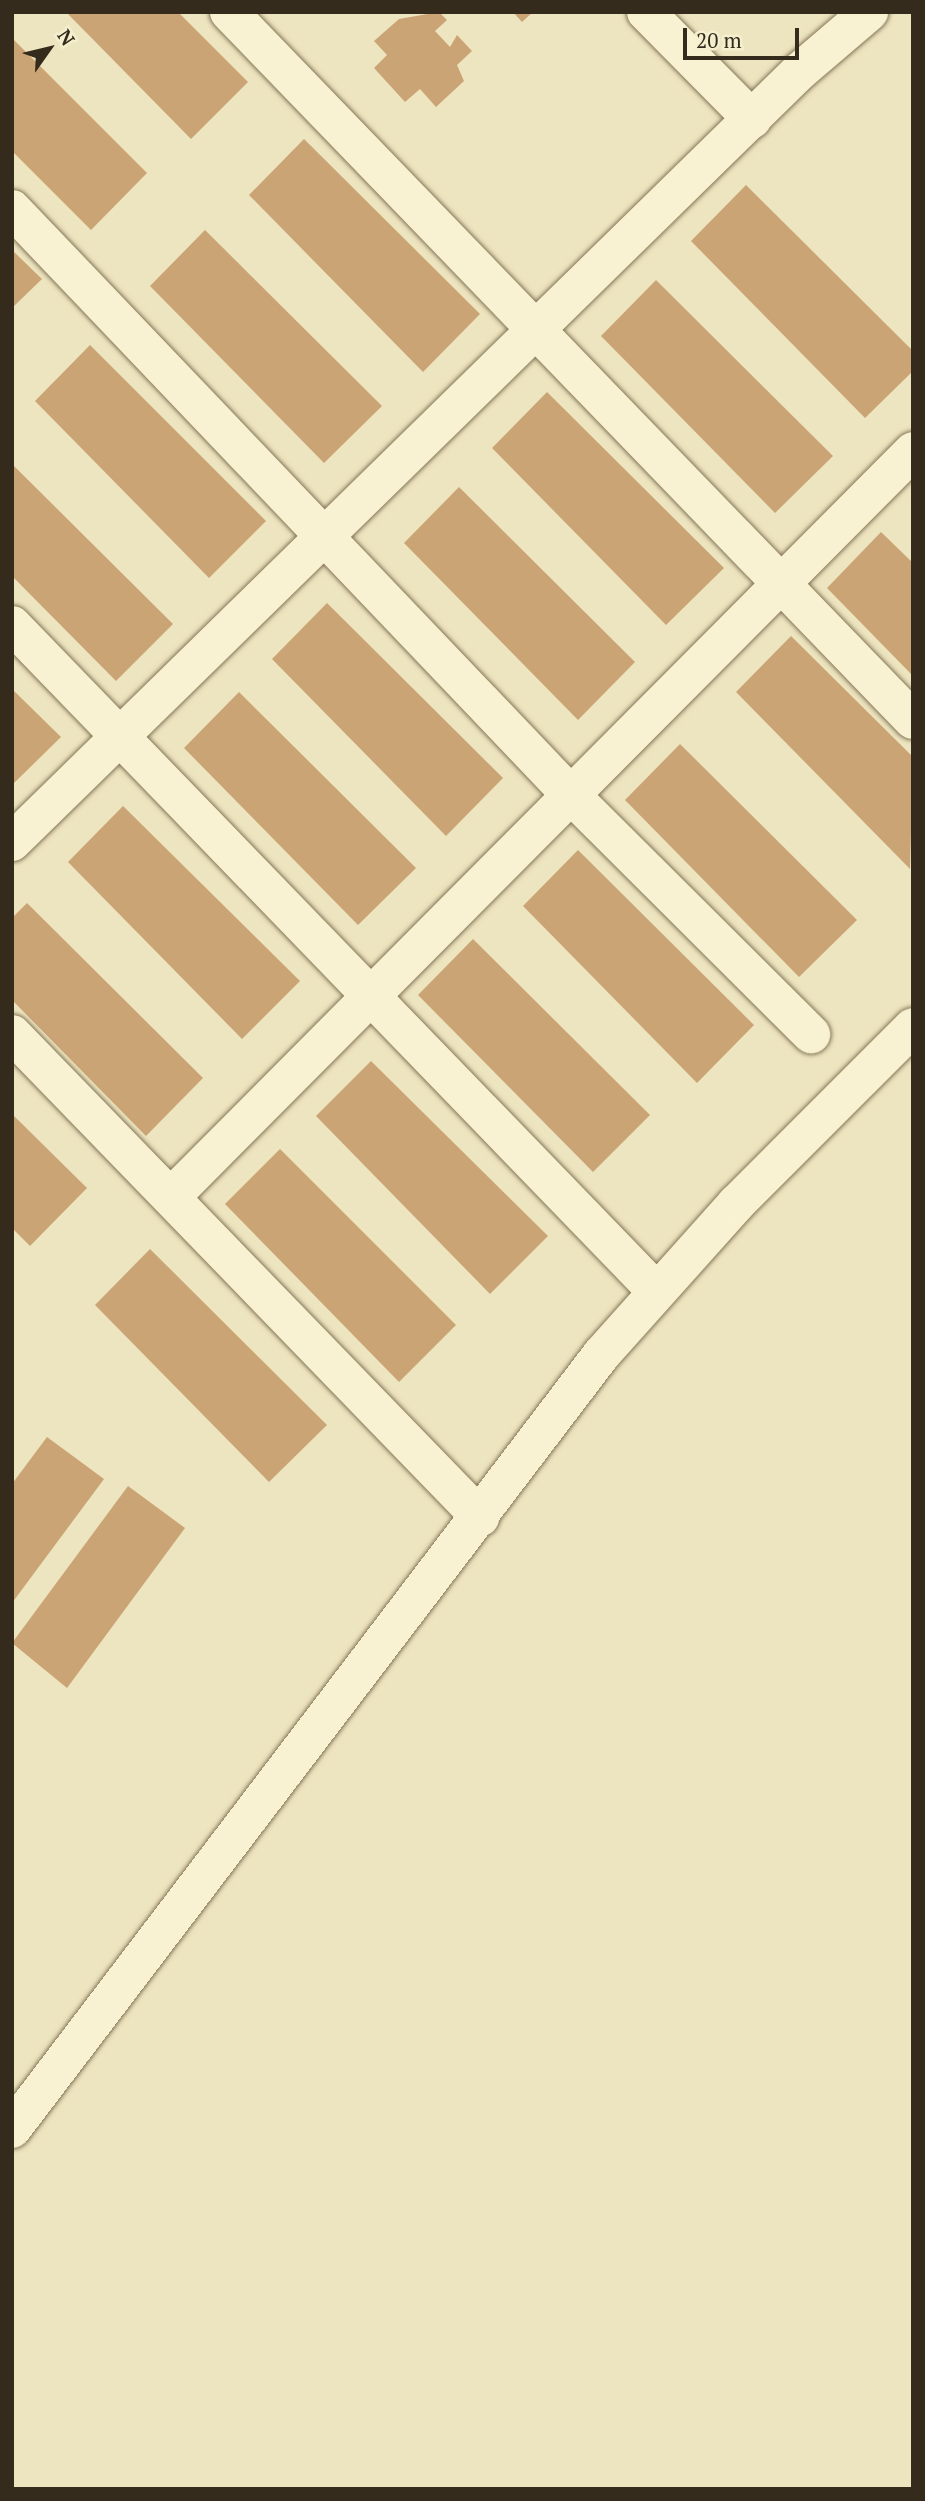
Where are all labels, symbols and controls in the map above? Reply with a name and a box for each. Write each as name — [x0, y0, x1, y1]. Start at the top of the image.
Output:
north arrow — [14, 14, 84, 84]
scale bar — [687, 14, 802, 58]
text: N — [52, 24, 81, 50]
text: 20 m — [696, 26, 742, 54]

